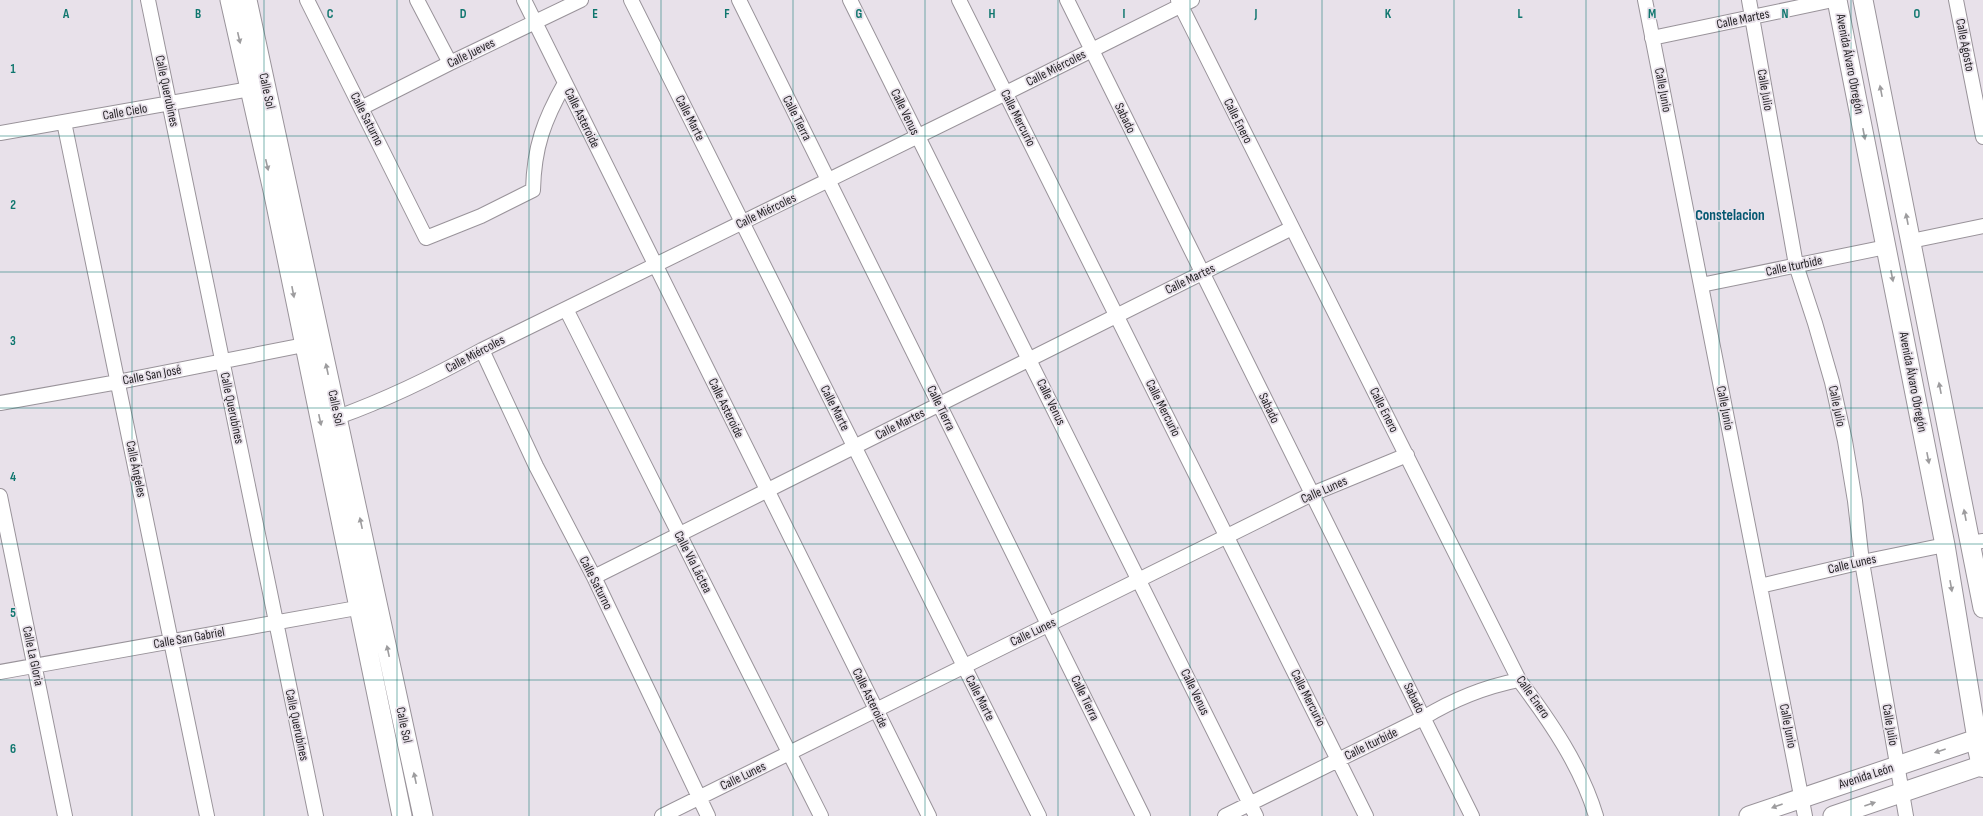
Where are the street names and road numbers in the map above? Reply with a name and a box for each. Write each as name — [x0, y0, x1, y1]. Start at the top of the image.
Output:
street label: Calle Martes — [1715, 6, 1771, 32]
street label: Avenida Álvaro Obregón — [1832, 12, 1868, 115]
street label: Calle Agosto — [1952, 17, 1978, 73]
street label: Calle Jueves — [444, 34, 498, 71]
street label: Calle Miércoles — [1023, 46, 1089, 90]
street label: Calle Querubines — [152, 54, 182, 129]
street label: Calle Junio — [1651, 67, 1675, 113]
street label: Calle Julio — [1753, 68, 1777, 112]
street label: Calle Sol — [255, 71, 279, 111]
street label: Calle Asteroide — [561, 85, 603, 151]
street label: Calle Venus — [887, 86, 923, 138]
street label: Calle Mercurio — [997, 87, 1039, 149]
street label: Calle Saturno — [347, 90, 387, 148]
street label: Calle Marte — [672, 93, 708, 143]
street label: Calle Tierra — [779, 93, 815, 143]
street label: Calle Enero — [1220, 96, 1256, 146]
street label: Calle Cielo — [101, 100, 149, 124]
street label: Sabado — [1111, 100, 1139, 136]
street label: Calle Miércoles — [733, 189, 799, 232]
street label: Calle Iturbide — [1764, 252, 1824, 280]
street label: Calle Martes — [1162, 260, 1218, 298]
street label: Avenida Álvaro Obregón — [1895, 330, 1931, 433]
street label: Calle Miércoles — [443, 332, 508, 376]
street label: Calle San José — [121, 361, 183, 389]
street label: Calle Querubines — [217, 371, 247, 446]
street label: Calle Asteroide — [705, 375, 747, 441]
street label: Calle Venus — [1033, 376, 1069, 428]
street label: Calle Mercurio — [1142, 377, 1184, 439]
street label: Calle Marte — [817, 383, 853, 433]
street label: Calle Tierra — [923, 383, 959, 433]
street label: Calle Julio — [1825, 384, 1849, 428]
street label: Calle Enero — [1366, 385, 1402, 435]
street label: Calle Junio — [1713, 385, 1737, 431]
street label: Calle Sol — [324, 388, 348, 428]
street label: Sabado — [1255, 390, 1283, 426]
street label: Calle Martes — [872, 405, 928, 443]
street label: Calle Ángeles — [122, 439, 150, 499]
street label: Calle Lunes — [1298, 473, 1350, 507]
street label: Calle Vía Láctea — [671, 528, 715, 596]
street label: Calle Lunes — [1826, 551, 1878, 577]
street label: Calle Saturno — [576, 554, 616, 612]
street label: Calle Lunes — [1008, 614, 1059, 650]
street label: Calle San Gabriel — [152, 624, 226, 652]
street label: Calle La Gloria — [19, 625, 47, 687]
street label: Calle Asteroide — [849, 665, 891, 731]
street label: Calle Venus — [1177, 666, 1213, 718]
street label: Calle Mercurio — [1287, 667, 1329, 729]
street label: Calle Marte — [962, 673, 998, 723]
street label: Calle Tierra — [1067, 673, 1103, 723]
street label: Calle Enero — [1513, 673, 1553, 721]
street label: Sabado — [1400, 680, 1428, 716]
street label: Calle Querubines — [282, 688, 312, 763]
street label: Calle Junio — [1776, 703, 1800, 749]
street label: Calle Julio — [1878, 703, 1902, 747]
street label: Calle Sol — [392, 705, 416, 745]
street label: Calle Iturbide — [1342, 724, 1400, 764]
street label: Calle Lunes — [718, 758, 769, 794]
street label: Avenida León — [1836, 760, 1896, 793]

